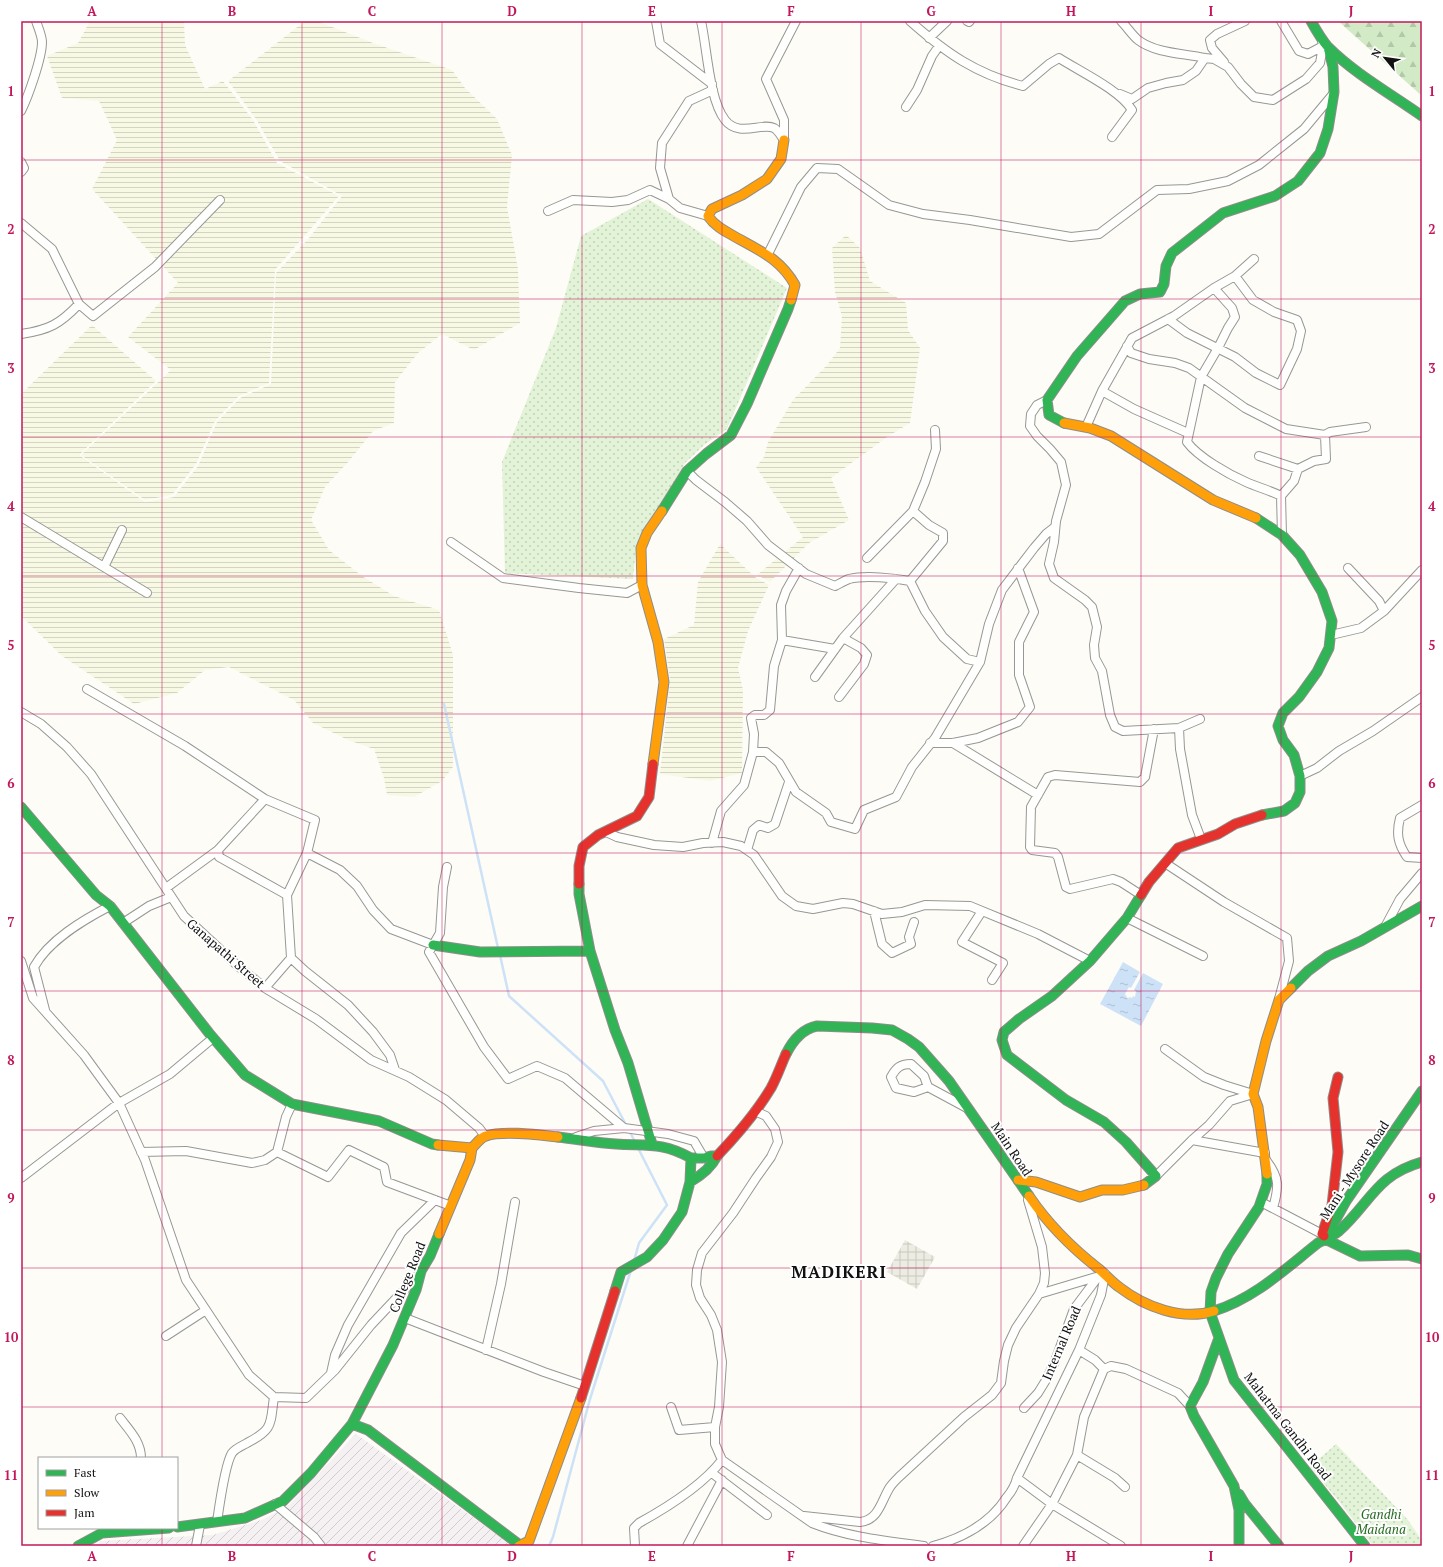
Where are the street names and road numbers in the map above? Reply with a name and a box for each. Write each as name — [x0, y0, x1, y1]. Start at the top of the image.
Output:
street label: Ganapathi Street — [183, 914, 269, 992]
street label: Mani - Mysore Road — [1315, 1117, 1393, 1223]
street label: Main Road — [987, 1118, 1037, 1180]
street label: College Road — [385, 1239, 429, 1315]
street label: Internal Road — [1037, 1303, 1085, 1383]
street label: Mahatma Gandhi Road — [1240, 1368, 1336, 1484]

